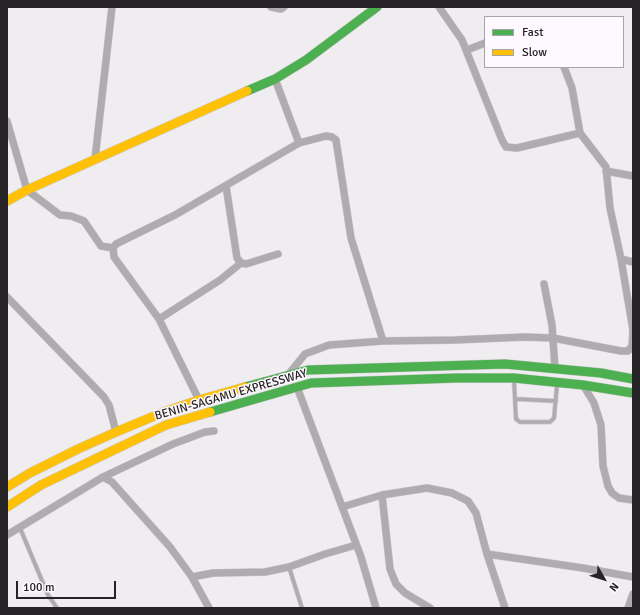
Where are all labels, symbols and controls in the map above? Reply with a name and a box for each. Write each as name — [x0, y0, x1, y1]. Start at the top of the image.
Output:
legend — [484, 16, 624, 68]
text: Fast — [522, 25, 543, 40]
text: Slow — [522, 45, 547, 60]
street label: BENIN-SAGAMU EXPRESSWAY — [153, 366, 309, 424]
north arrow — [584, 559, 624, 599]
scale bar — [18, 573, 118, 599]
text: 100 m — [23, 580, 55, 595]
text: N — [606, 580, 621, 594]

